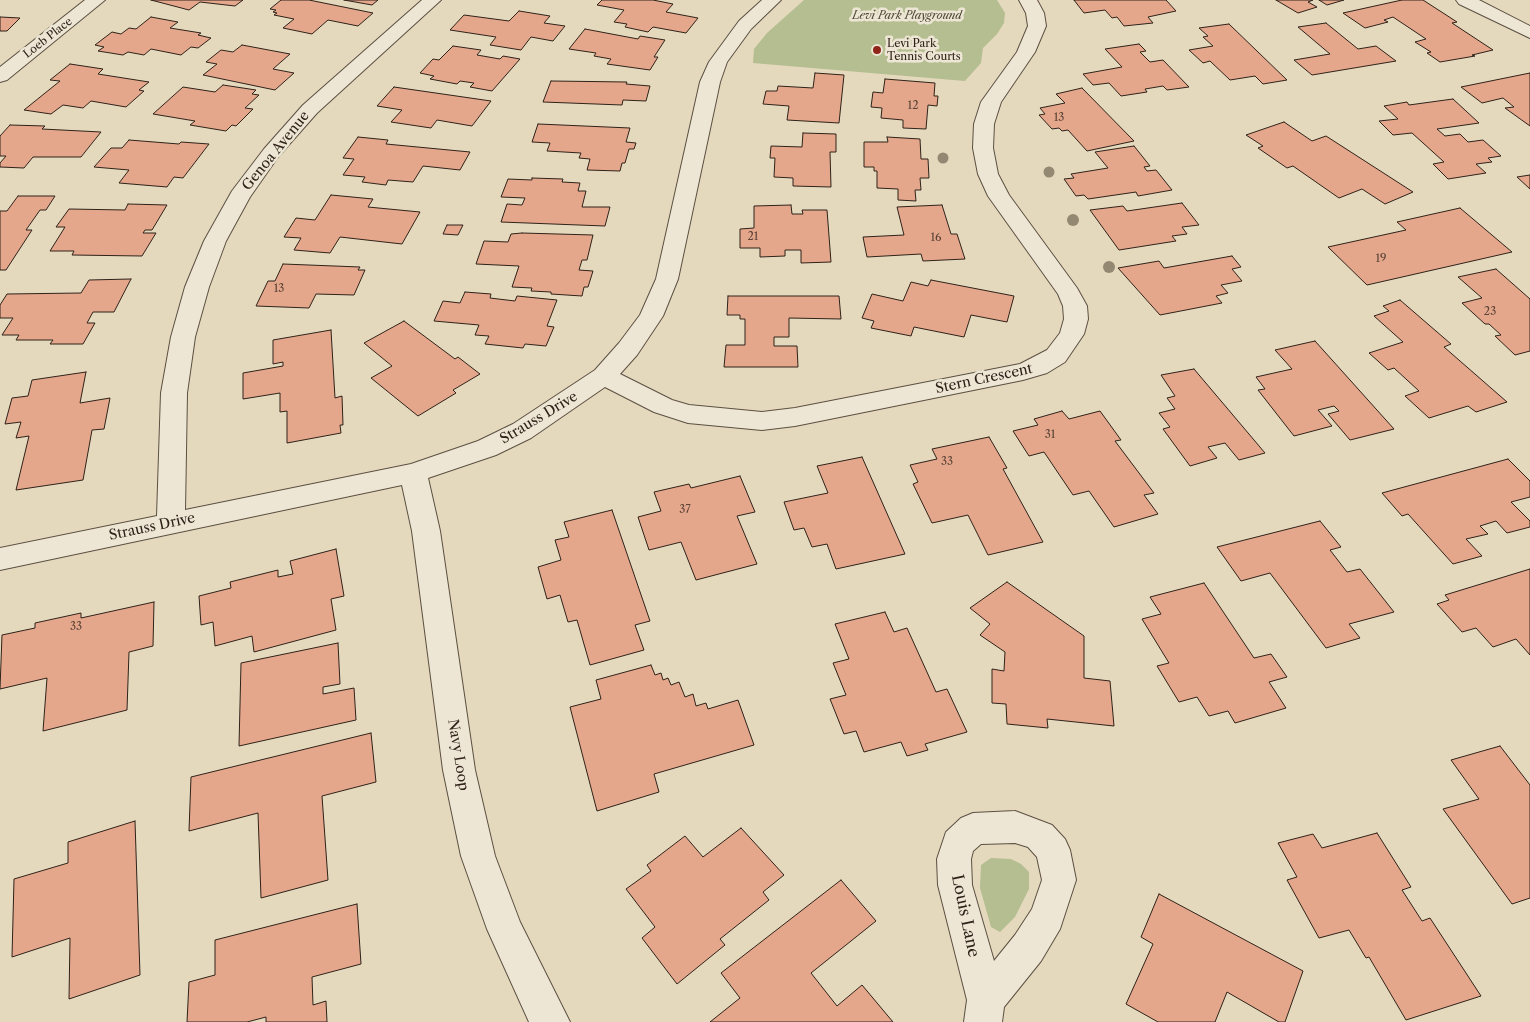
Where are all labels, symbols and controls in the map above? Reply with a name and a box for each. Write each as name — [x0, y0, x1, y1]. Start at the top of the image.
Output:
park label: Levi Park Playground — [852, 9, 962, 23]
street label: Loeb Place — [21, 15, 75, 61]
place label: Levi Park Tennis Courts — [887, 37, 960, 63]
marker: Levi Park Tennis Courts — [871, 44, 883, 56]
house number: 12 — [908, 99, 918, 113]
street label: Genoa Avenue — [239, 108, 313, 194]
house number: 13 — [1054, 111, 1064, 125]
house number: 21 — [748, 230, 758, 244]
house number: 16 — [930, 231, 942, 245]
house number: 19 — [1375, 252, 1387, 266]
house number: 13 — [274, 282, 284, 296]
house number: 23 — [1484, 305, 1496, 319]
street label: Stern Crescent — [934, 361, 1034, 397]
street label: Strauss Drive — [497, 388, 581, 448]
house number: 31 — [1045, 428, 1055, 442]
house number: 33 — [941, 455, 953, 469]
house number: 37 — [679, 503, 691, 517]
street label: Strauss Drive — [107, 510, 197, 544]
house number: 33 — [70, 620, 82, 634]
street label: Navy Loop — [444, 718, 472, 792]
street label: Louis Lane — [947, 873, 983, 959]

